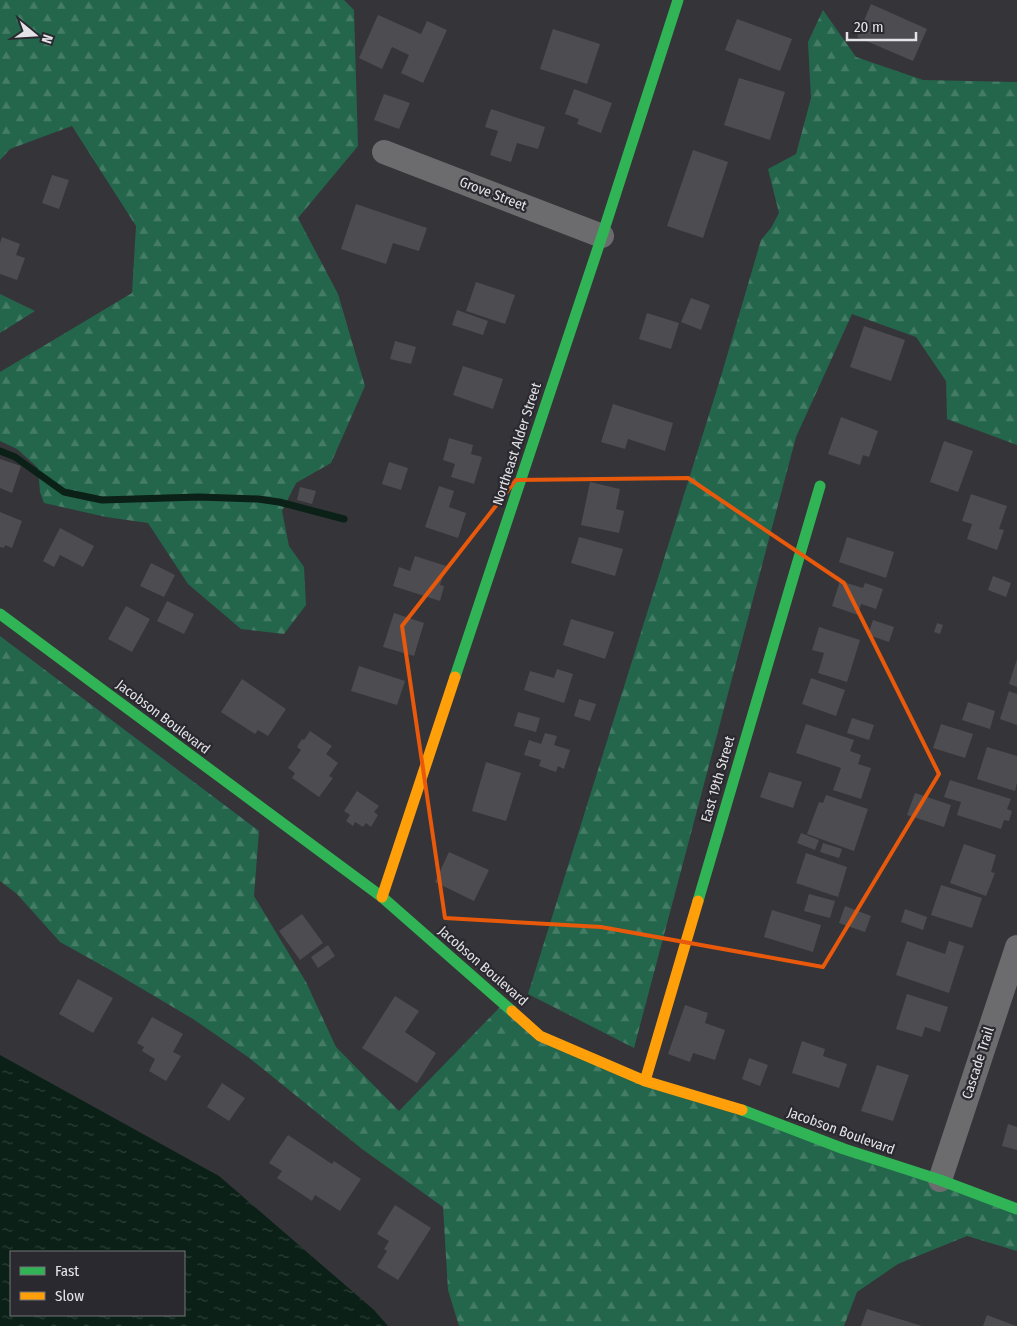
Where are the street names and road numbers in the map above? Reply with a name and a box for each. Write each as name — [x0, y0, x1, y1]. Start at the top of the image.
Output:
street label: Grove Street — [457, 173, 529, 215]
street label: Northeast Alder Street — [489, 380, 545, 508]
street label: Jacobson Boulevard — [113, 676, 213, 758]
street label: East 19th Street — [698, 734, 739, 824]
street label: Jacobson Boulevard — [435, 923, 531, 1009]
street label: Cascade Trail — [958, 1025, 998, 1101]
street label: Jacobson Boulevard — [785, 1104, 897, 1158]

